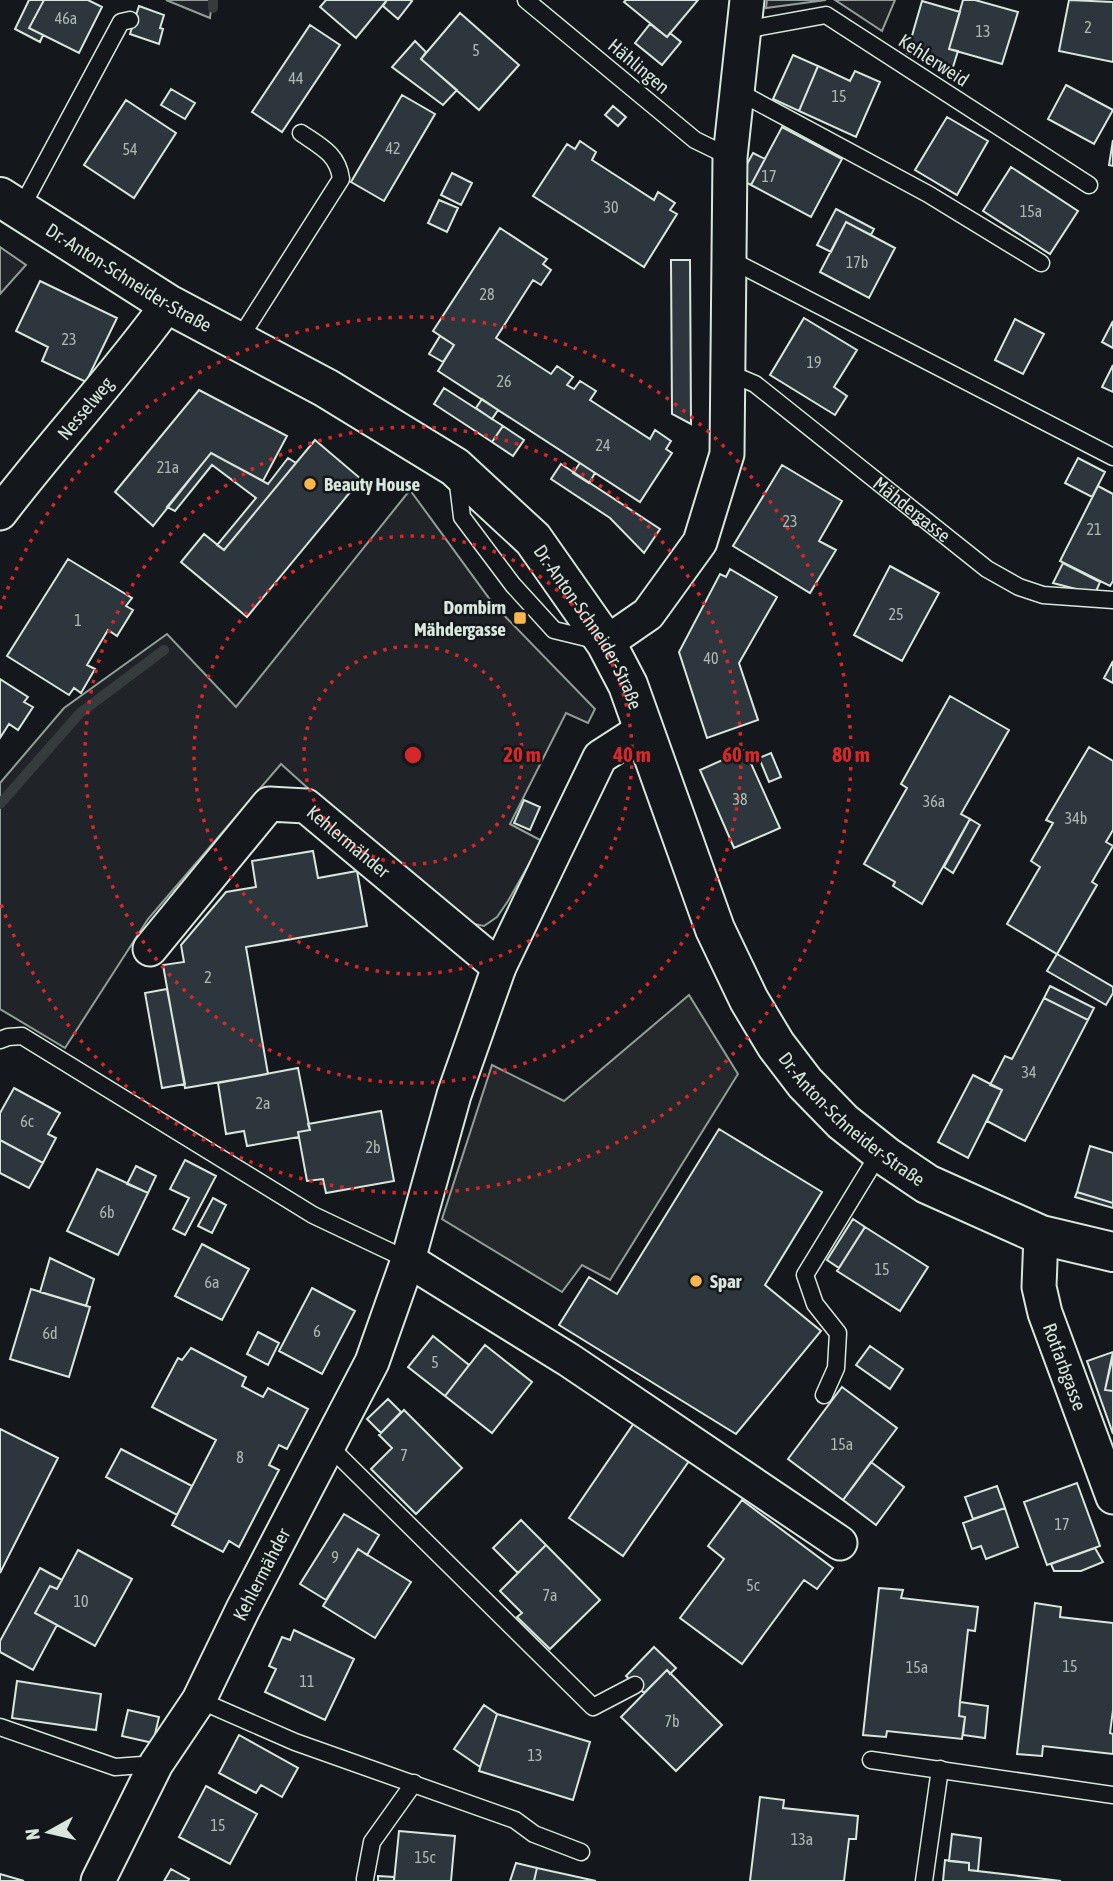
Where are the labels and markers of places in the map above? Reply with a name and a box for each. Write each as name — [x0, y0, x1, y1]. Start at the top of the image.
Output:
place label: Beauty House — [324, 473, 420, 495]
marker: Beauty House — [302, 476, 318, 492]
place label: Dornbirn Mähdergasse — [414, 596, 506, 640]
marker: Dornbirn Mähdergasse — [512, 610, 528, 626]
centre of rings — [401, 743, 425, 767]
place label: Spar — [710, 1270, 742, 1292]
marker: Spar — [688, 1273, 704, 1289]

